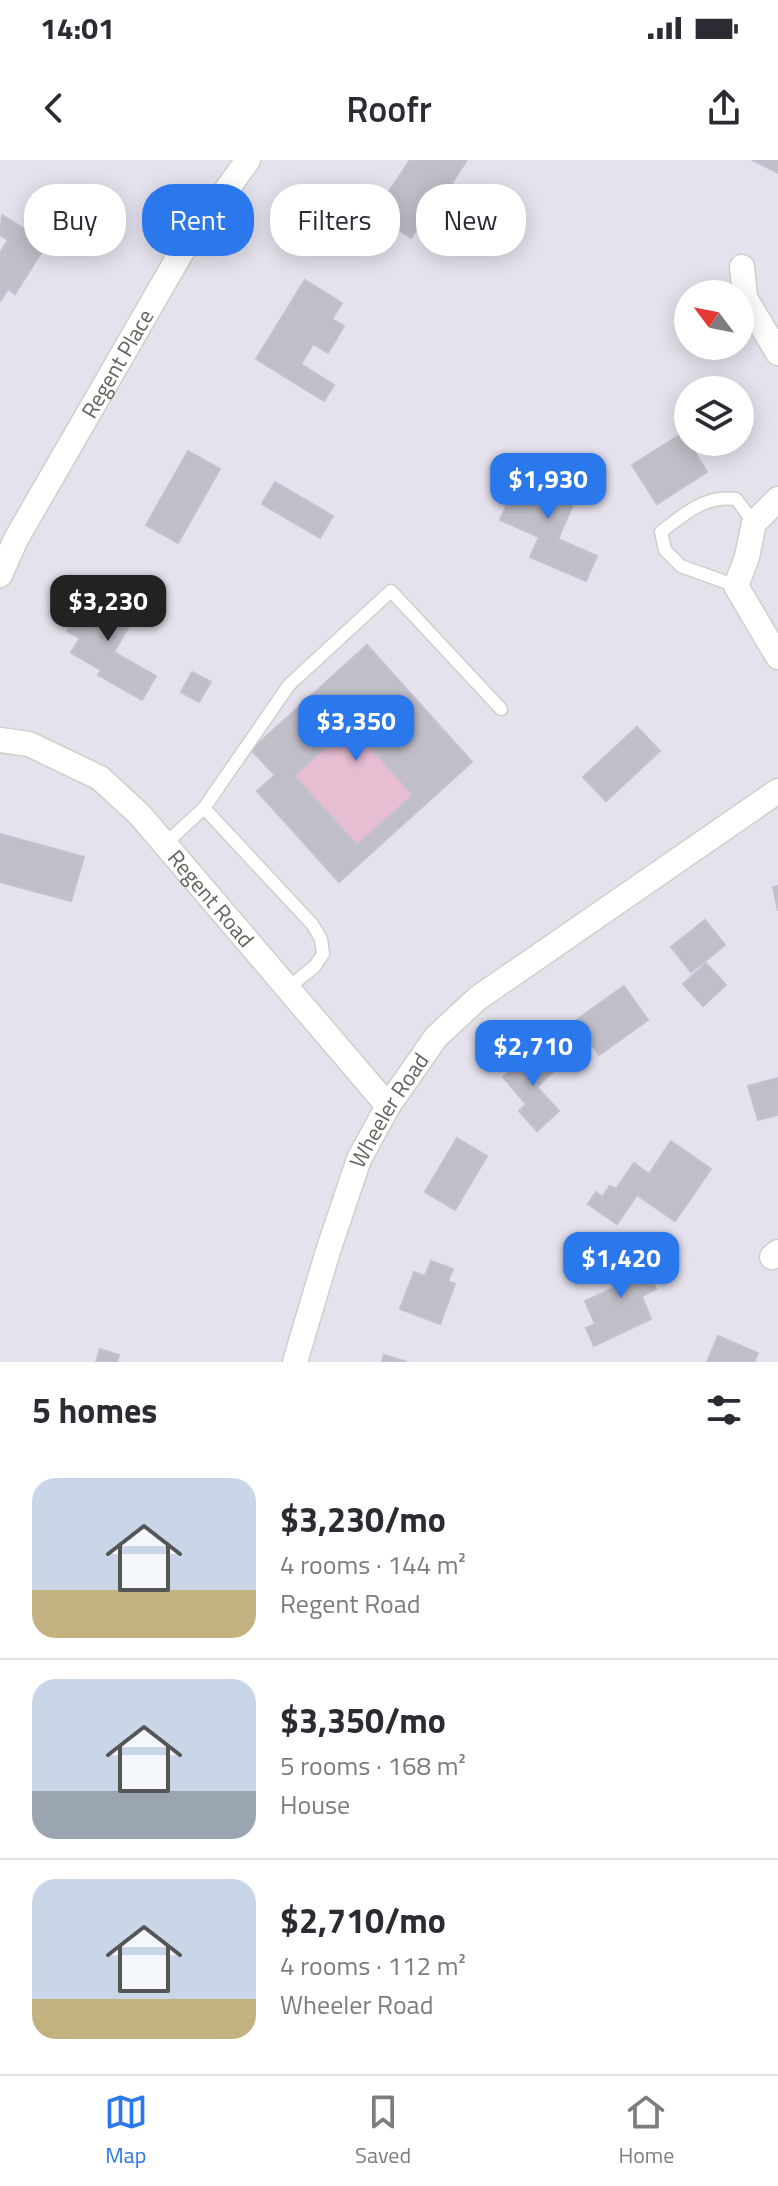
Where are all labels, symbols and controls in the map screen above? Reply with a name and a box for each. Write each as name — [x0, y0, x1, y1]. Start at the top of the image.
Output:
text: 14:01 — [40, 5, 115, 51]
text: Roofr — [346, 81, 432, 136]
icon: back — [32, 86, 76, 130]
icon: share — [702, 86, 746, 130]
chip: Buy — [24, 184, 126, 256]
chip: Rent — [142, 184, 254, 256]
chip: Filters — [270, 184, 400, 256]
chip: New — [416, 184, 526, 256]
north arrow — [674, 280, 754, 360]
map controls — [674, 280, 754, 456]
street label: Regent Place — [72, 303, 162, 424]
button: layers — [674, 376, 754, 456]
pin: $1,930 — [483, 453, 613, 521]
text: $1,930 — [508, 459, 588, 498]
pin: $3,230 — [43, 575, 173, 643]
text: $3,230 — [68, 581, 148, 620]
pin: $3,350 — [291, 695, 421, 763]
text: $3,350 — [316, 701, 396, 740]
street label: Regent Road — [160, 842, 263, 955]
pin: $2,710 — [468, 1020, 598, 1088]
text: $2,710 — [493, 1026, 573, 1065]
street label: Wheeler Road — [340, 1046, 437, 1174]
pin: $1,420 — [556, 1232, 686, 1300]
text: $1,420 — [581, 1238, 661, 1277]
text: 5 homes — [32, 1384, 157, 1436]
icon: filters — [702, 1388, 746, 1432]
text: $3,230/mo — [280, 1493, 446, 1545]
icon: home — [96, 1510, 192, 1606]
text: 4 rooms · 144 m² — [280, 1545, 466, 1584]
text: Regent Road — [280, 1584, 420, 1623]
text: $3,350/mo — [280, 1694, 446, 1746]
icon: home — [96, 1711, 192, 1807]
text: 5 rooms · 168 m² — [280, 1746, 466, 1785]
text: House — [280, 1785, 350, 1824]
text: $2,710/mo — [280, 1894, 446, 1946]
icon: home — [96, 1911, 192, 2007]
text: 4 rooms · 112 m² — [280, 1946, 466, 1985]
text: Wheeler Road — [280, 1985, 433, 2024]
tab: Map — [104, 2090, 148, 2172]
tab: Saved — [355, 2090, 411, 2172]
tab: Home — [618, 2090, 674, 2172]

